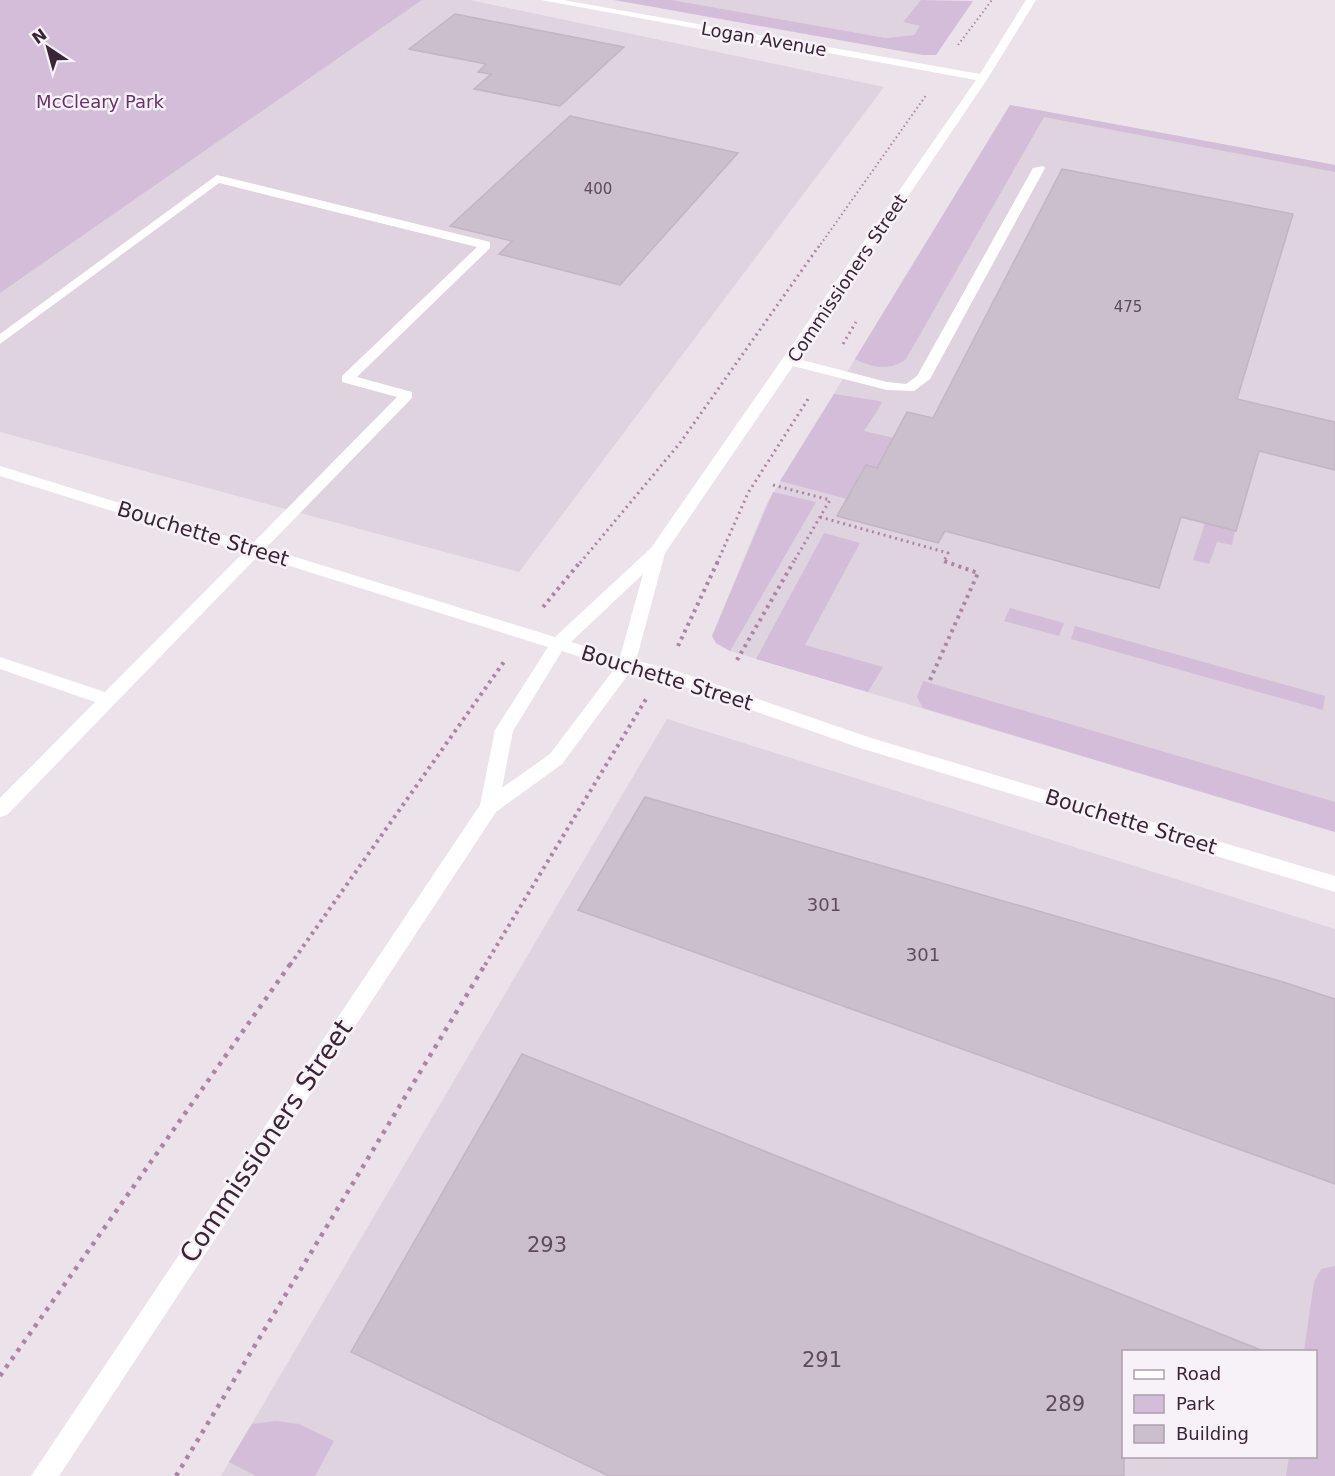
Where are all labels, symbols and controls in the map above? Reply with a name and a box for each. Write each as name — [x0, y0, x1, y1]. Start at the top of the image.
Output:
north arrow — [18, 18, 78, 78]
street label: Logan Avenue — [700, 18, 828, 60]
text: N — [28, 25, 50, 48]
park label: McCleary Park — [36, 91, 164, 112]
house number: 400 — [584, 180, 612, 198]
street label: Commissioners Street — [783, 190, 911, 366]
house number: 475 — [1114, 298, 1142, 316]
street label: Bouchette Street — [114, 496, 292, 572]
street label: Bouchette Street — [578, 640, 756, 716]
street label: Bouchette Street — [1042, 784, 1220, 860]
house number: 301 — [807, 894, 841, 915]
house number: 301 — [906, 944, 940, 965]
street label: Commissioners Street — [174, 1014, 358, 1268]
house number: 293 — [527, 1233, 567, 1257]
house number: 291 — [802, 1348, 842, 1372]
legend — [1122, 1350, 1317, 1458]
text: Road — [1176, 1363, 1221, 1384]
house number: 289 — [1045, 1392, 1085, 1416]
text: Park — [1176, 1393, 1215, 1414]
text: Building — [1176, 1423, 1249, 1444]

